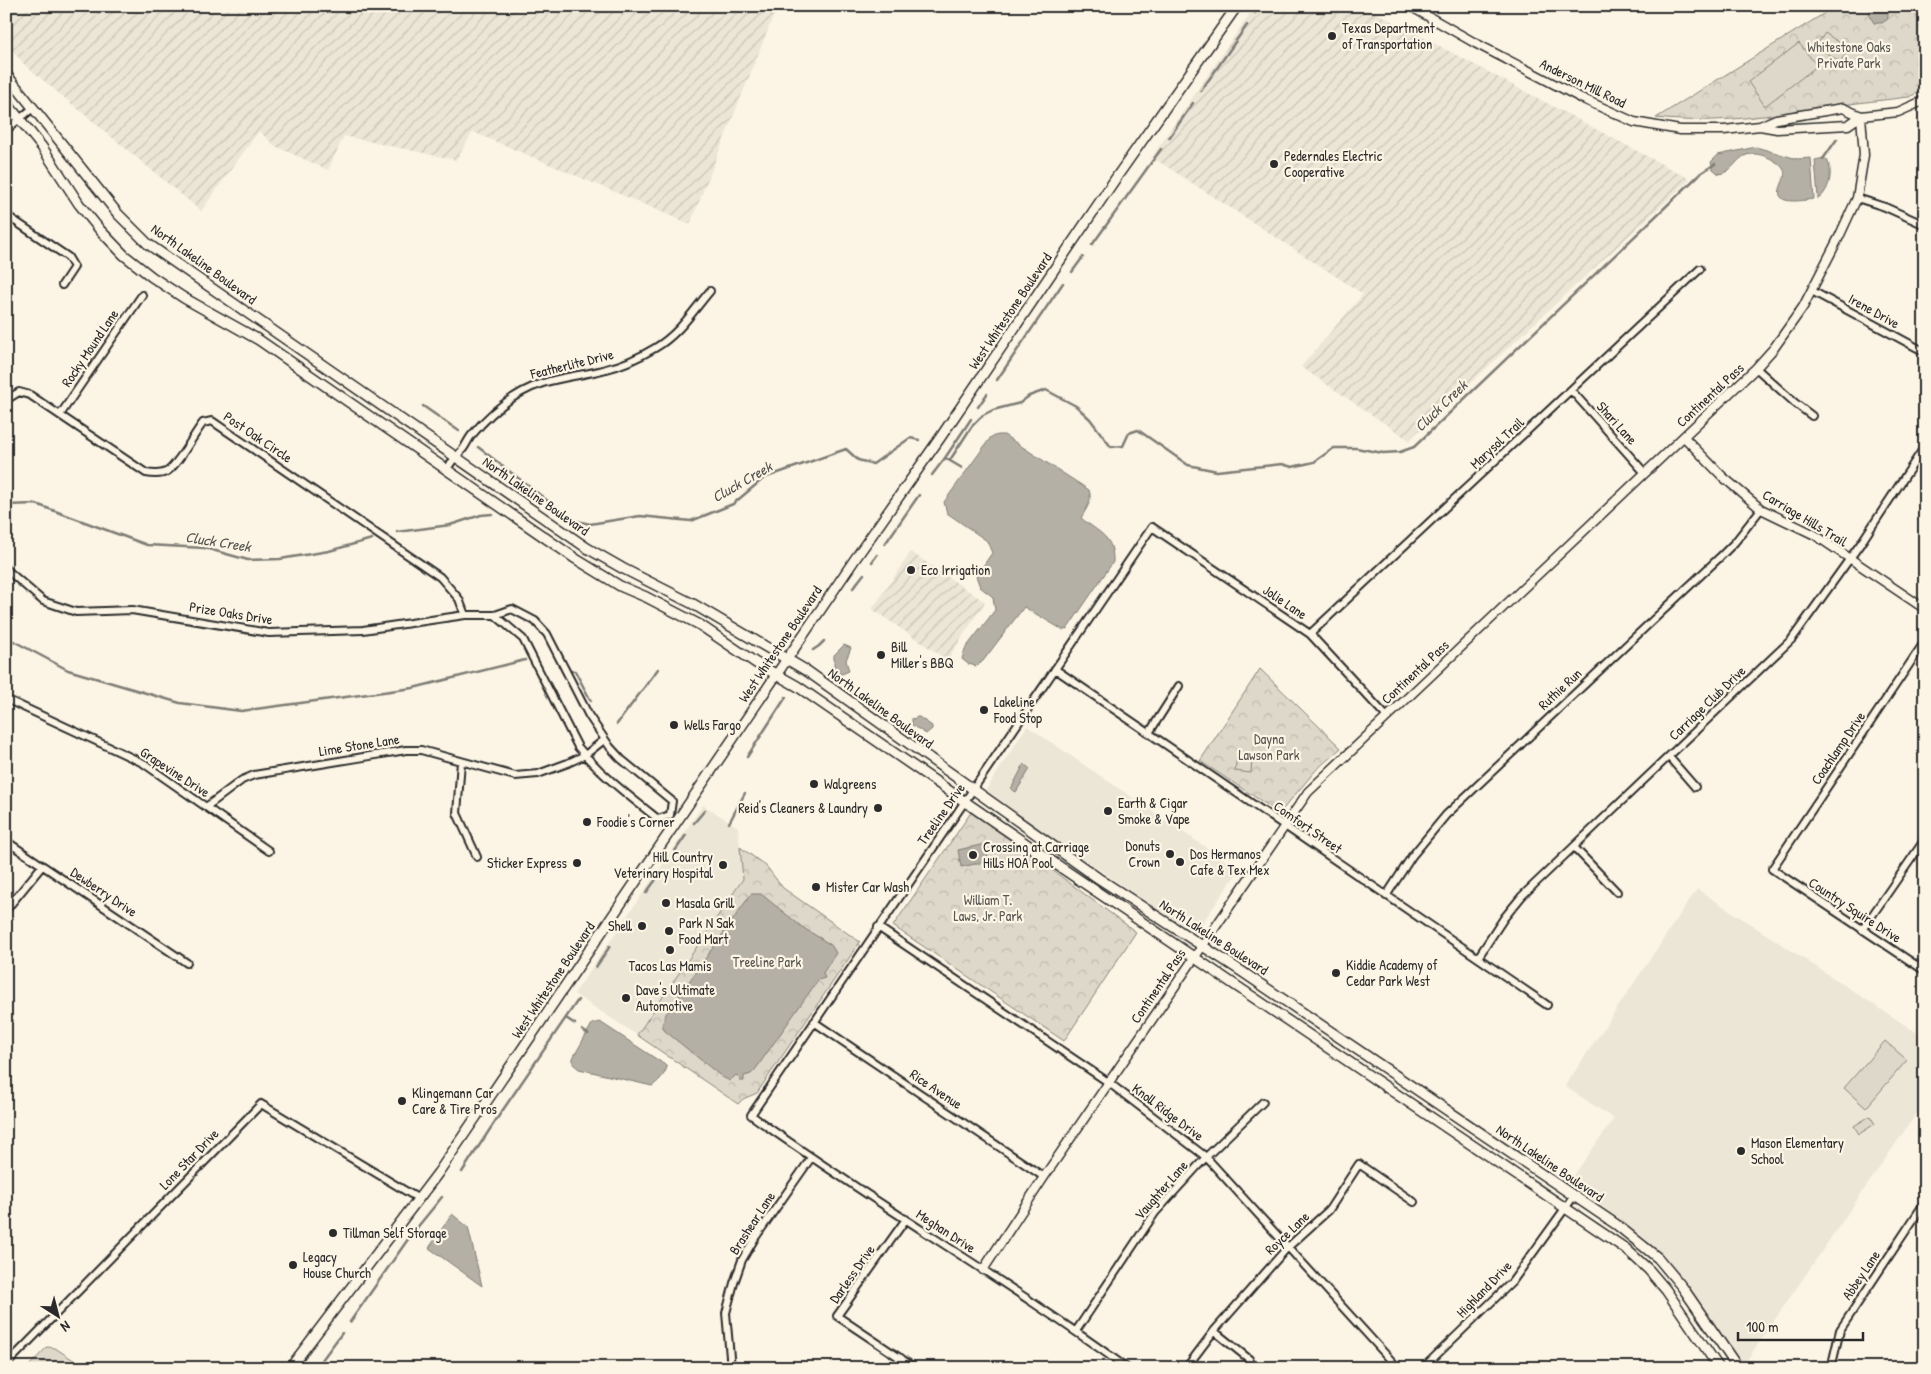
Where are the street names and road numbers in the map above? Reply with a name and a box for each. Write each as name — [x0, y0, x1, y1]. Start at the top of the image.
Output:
street label: Anderson Mill Road — [1537, 53, 1630, 112]
street label: North Lakeline Boulevard — [148, 219, 261, 309]
street label: West Whitestone Boulevard — [964, 249, 1056, 372]
street label: Irene Drive — [1845, 289, 1904, 333]
street label: Rocky Mound Lane — [57, 305, 124, 391]
street label: Featherlite Drive — [527, 344, 616, 383]
street label: Continental Pass — [1672, 358, 1748, 431]
street label: Shari Lane — [1593, 397, 1642, 449]
street label: Post Oak Circle — [220, 407, 297, 467]
street label: Marysol Trail — [1466, 413, 1529, 473]
street label: North Lakeline Boulevard — [479, 452, 594, 540]
street label: Carriage Hills Trail — [1759, 485, 1852, 551]
street label: Jolie Lane — [1260, 580, 1311, 623]
street label: West Whitestone Boulevard — [734, 582, 826, 705]
street label: Prize Oaks Drive — [188, 597, 275, 629]
street label: Continental Pass — [1377, 635, 1453, 708]
street label: Carriage Club Drive — [1664, 661, 1750, 745]
street label: North Lakeline Boulevard — [825, 663, 938, 753]
street label: Ruthie Run — [1534, 664, 1585, 714]
street label: Coachlamp Drive — [1806, 707, 1870, 789]
street label: Lime Stone Lane — [317, 729, 401, 760]
street label: Grapevine Drive — [136, 742, 214, 802]
street label: Treeline Drive — [912, 779, 969, 848]
street label: Comfort Street — [1270, 796, 1346, 857]
street label: Dewberry Drive — [67, 862, 142, 922]
street label: Country Squire Drive — [1805, 873, 1906, 948]
street label: North Lakeline Boulevard — [1156, 894, 1273, 979]
street label: West Whitestone Boulevard — [507, 918, 599, 1041]
street label: Continental Pass — [1126, 945, 1190, 1027]
street label: Rice Avenue — [906, 1064, 966, 1113]
street label: Knoll Ridge Drive — [1128, 1078, 1208, 1146]
street label: North Lakeline Boulevard — [1493, 1119, 1608, 1206]
street label: Lone Star Drive — [155, 1124, 223, 1193]
street label: Vaughter Lane — [1130, 1156, 1193, 1224]
street label: Brashear Lane — [724, 1187, 779, 1258]
street label: Meghan Drive — [912, 1204, 980, 1258]
street label: Royce Lane — [1260, 1207, 1314, 1259]
street label: Darless Drive — [825, 1240, 879, 1307]
street label: Abbey Lane — [1837, 1246, 1885, 1304]
street label: Highland Drive — [1452, 1256, 1517, 1322]

